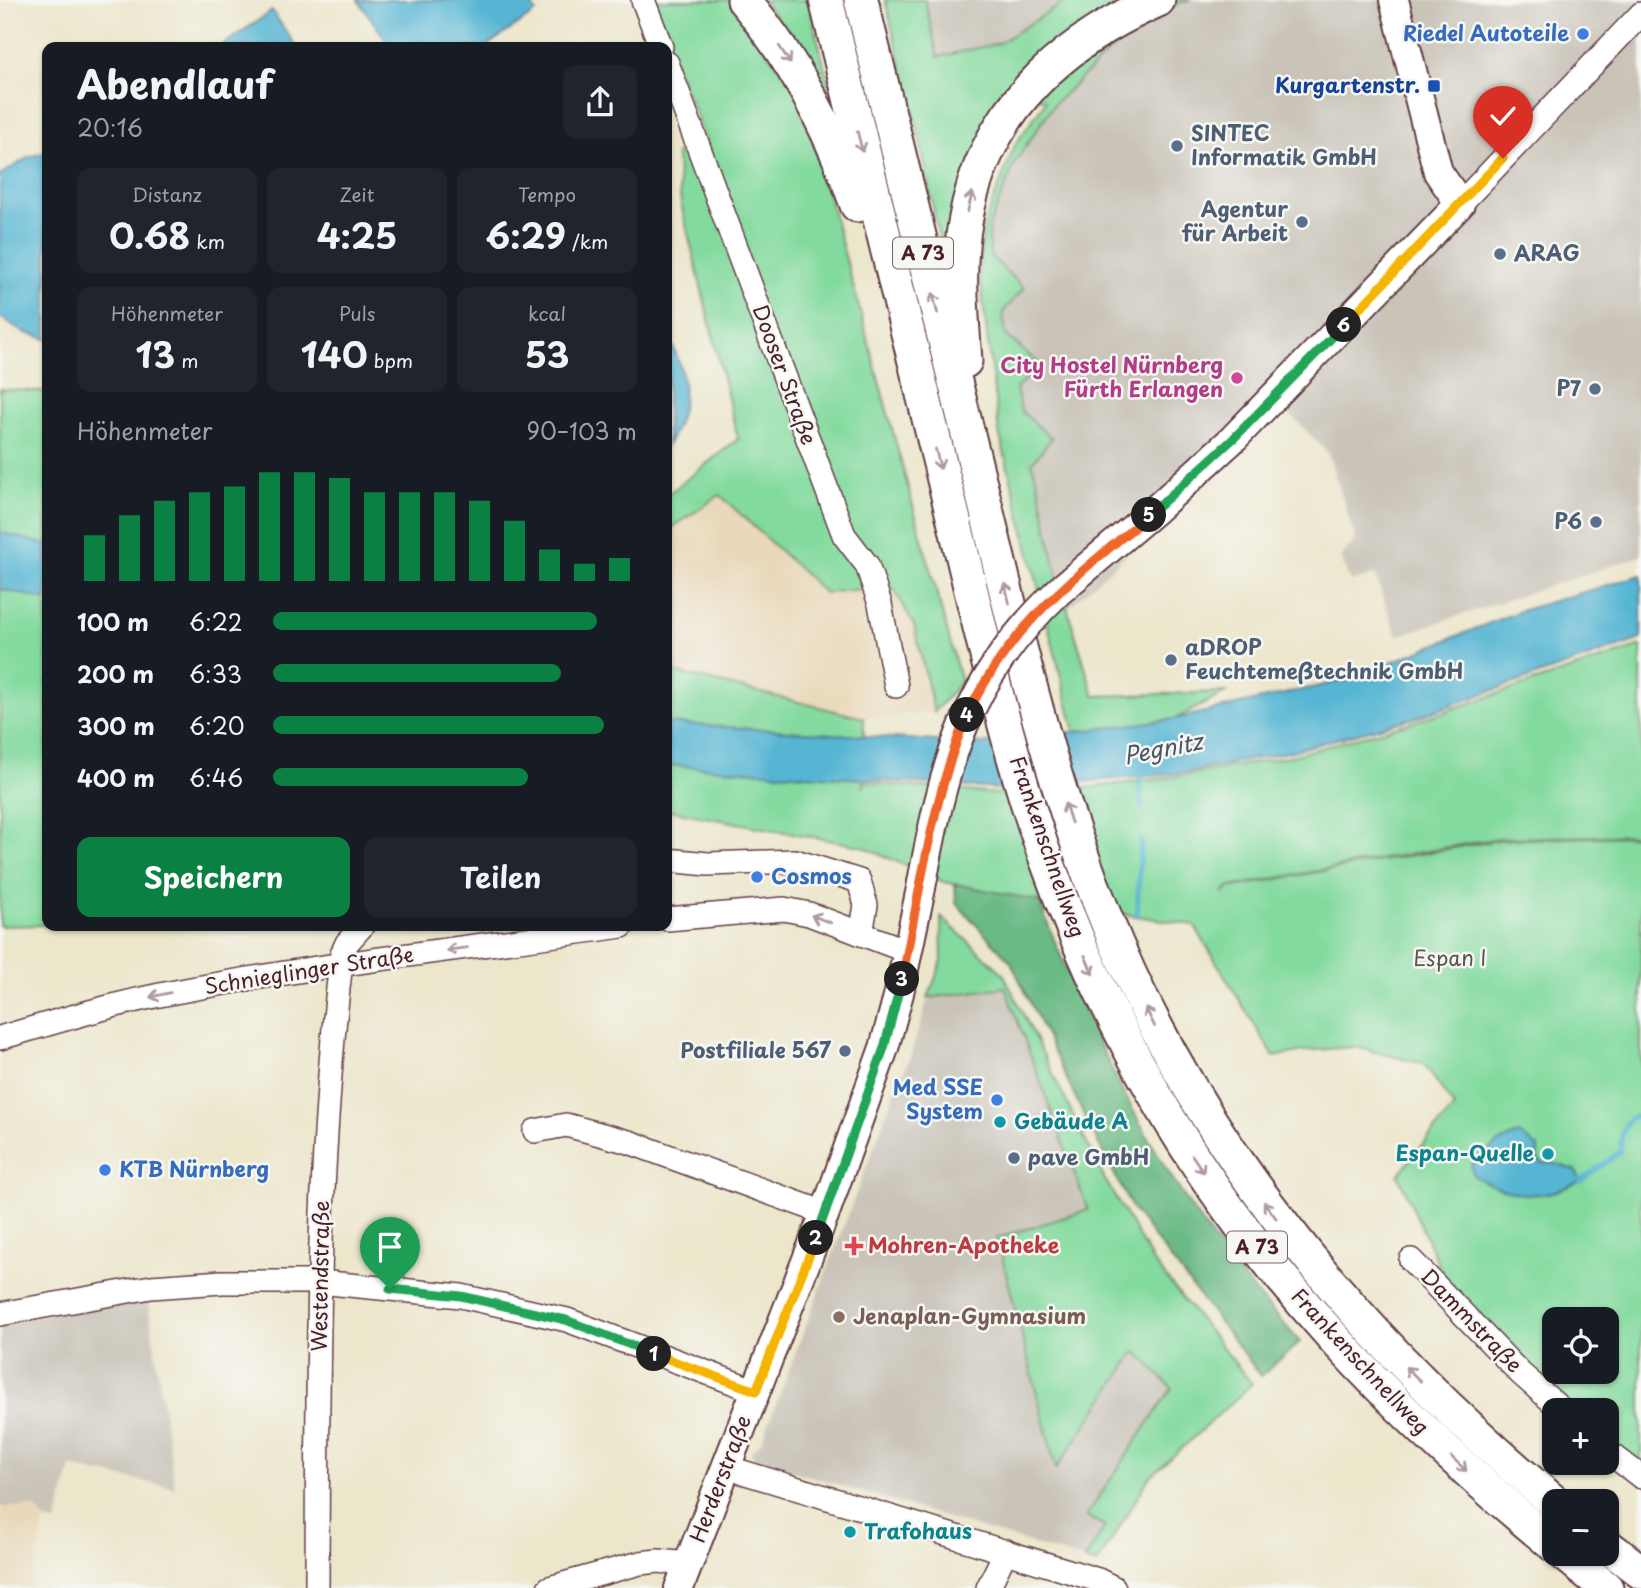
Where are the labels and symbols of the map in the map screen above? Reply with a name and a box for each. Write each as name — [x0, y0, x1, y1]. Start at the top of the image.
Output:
place label: Riedel Autoteile — [1403, 16, 1569, 48]
marker: Riedel Autoteile — [1575, 26, 1591, 42]
one-way arrow — [778, 44, 792, 64]
place label: Kurgartenstr. — [1275, 68, 1420, 100]
marker: Kurgartenstr. — [1426, 78, 1442, 94]
pin — [1473, 86, 1533, 158]
place label: SINTEC Informatik GmbH — [1191, 116, 1377, 172]
one-way arrow — [854, 130, 867, 153]
marker: SINTEC Informatik GmbH — [1169, 138, 1185, 154]
one-way arrow — [964, 191, 977, 213]
place label: Agentur für Arbeit — [1181, 192, 1288, 248]
marker: Agentur für Arbeit — [1294, 214, 1310, 230]
place label: ARAG — [1514, 236, 1580, 268]
road number: A 73 — [893, 238, 953, 268]
marker: ARAG — [1492, 246, 1508, 262]
one-way arrow — [928, 293, 941, 315]
street label: Dooser Straße — [746, 300, 826, 449]
pin: 6 — [1326, 308, 1362, 342]
place label: City Hostel Nürnberg Fürth Erlangen — [1000, 348, 1223, 404]
marker: City Hostel Nürnberg Fürth Erlangen — [1229, 370, 1245, 386]
place label: P7 — [1556, 371, 1581, 403]
marker: P7 — [1587, 381, 1603, 397]
one-way arrow — [932, 447, 945, 470]
pin: 5 — [1132, 498, 1166, 532]
place label: P6 — [1554, 504, 1582, 536]
marker: P6 — [1588, 514, 1604, 530]
one-way arrow — [1000, 582, 1013, 605]
place label: aDROP Feuchtemeßtechnik GmbH — [1185, 630, 1463, 686]
marker: aDROP Feuchtemeßtechnik GmbH — [1163, 652, 1179, 668]
pin: 4 — [950, 698, 984, 732]
water label: Pegnitz — [1120, 722, 1208, 772]
street label: Frankenschnellweg — [1003, 751, 1095, 942]
one-way arrow — [1061, 802, 1074, 824]
place label: Cosmos — [771, 859, 852, 891]
marker: Cosmos — [749, 869, 765, 885]
one-way arrow — [810, 911, 832, 924]
street label: Schnieglinger Straße — [202, 937, 416, 1001]
park label: Espan I — [1413, 941, 1487, 973]
one-way arrow — [446, 942, 469, 955]
one-way arrow — [1084, 953, 1097, 975]
pin: 3 — [884, 962, 920, 996]
one-way arrow — [149, 989, 172, 1003]
one-way arrow — [1143, 1007, 1157, 1028]
place label: Postfiliale 567 — [680, 1033, 832, 1065]
marker: Postfiliale 567 — [837, 1043, 853, 1059]
place label: Med SSE System — [893, 1070, 983, 1126]
marker: Med SSE System — [989, 1092, 1005, 1108]
place label: Gebäude A — [1014, 1104, 1129, 1136]
marker: Gebäude A — [992, 1114, 1008, 1130]
place label: Espan-Quelle — [1395, 1136, 1534, 1168]
place label: pave GmbH — [1028, 1140, 1149, 1172]
marker: Espan-Quelle — [1540, 1146, 1556, 1162]
marker: pave GmbH — [1006, 1150, 1022, 1166]
place label: KTB Nürnberg — [119, 1152, 269, 1184]
one-way arrow — [1191, 1154, 1205, 1173]
marker: KTB Nürnberg — [97, 1162, 113, 1178]
street label: Westendstraße — [302, 1200, 336, 1352]
one-way arrow — [1263, 1201, 1278, 1219]
pin — [360, 1217, 420, 1289]
pin: 2 — [798, 1220, 834, 1256]
place label: Mohren-Apotheke — [868, 1228, 1059, 1260]
road number: A 73 — [1227, 1232, 1287, 1262]
marker: Mohren-Apotheke — [846, 1238, 862, 1254]
street label: Dammstraße — [1414, 1260, 1531, 1379]
street label: Frankenschnellweg — [1285, 1280, 1438, 1441]
place label: Jenaplan-Gymnasium — [853, 1299, 1086, 1331]
marker: Jenaplan-Gymnasium — [831, 1309, 847, 1325]
pin: 1 — [636, 1336, 672, 1372]
one-way arrow — [1405, 1365, 1422, 1382]
street label: Herderstraße — [680, 1410, 758, 1547]
one-way arrow — [1450, 1456, 1467, 1473]
place label: Trafohaus — [864, 1514, 972, 1546]
marker: Trafohaus — [842, 1524, 858, 1540]

